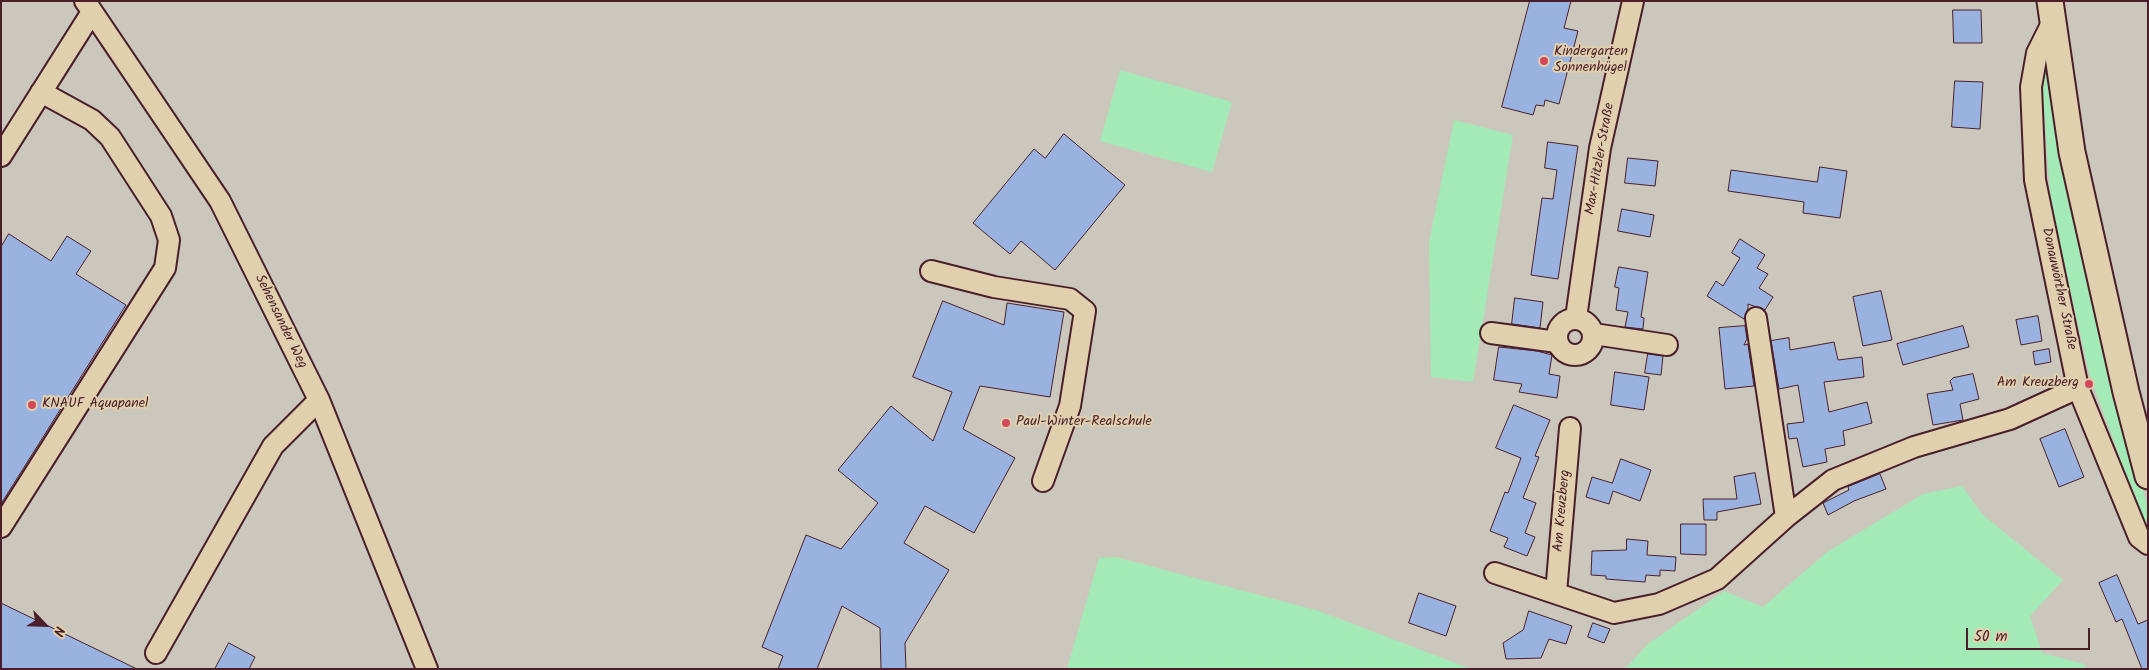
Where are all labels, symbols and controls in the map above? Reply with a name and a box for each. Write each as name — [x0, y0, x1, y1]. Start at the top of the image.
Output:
place label: Kindergarten Sonnenhügel — [1554, 45, 1628, 78]
marker: Kindergarten Sonnenhügel — [1538, 55, 1550, 67]
street label: Max-Hitzler-Straße — [1583, 102, 1619, 216]
street label: Donauwörther Straße — [2037, 226, 2079, 352]
street label: Sehensander Weg — [250, 272, 310, 372]
place label: Am Kreuzberg — [1997, 376, 2079, 392]
marker: Am Kreuzberg — [2083, 378, 2095, 390]
place label: KNAUF Aquapanel — [42, 397, 148, 413]
marker: KNAUF Aquapanel — [26, 399, 38, 411]
place label: Paul-Winter-Realschule — [1016, 415, 1152, 431]
marker: Paul-Winter-Realschule — [1000, 417, 1012, 429]
street label: Am Kreuzberg — [1551, 469, 1575, 553]
north arrow — [20, 600, 70, 650]
scale bar — [1969, 618, 2093, 650]
text: N — [47, 623, 71, 640]
text: 50 m — [1974, 625, 2008, 649]

